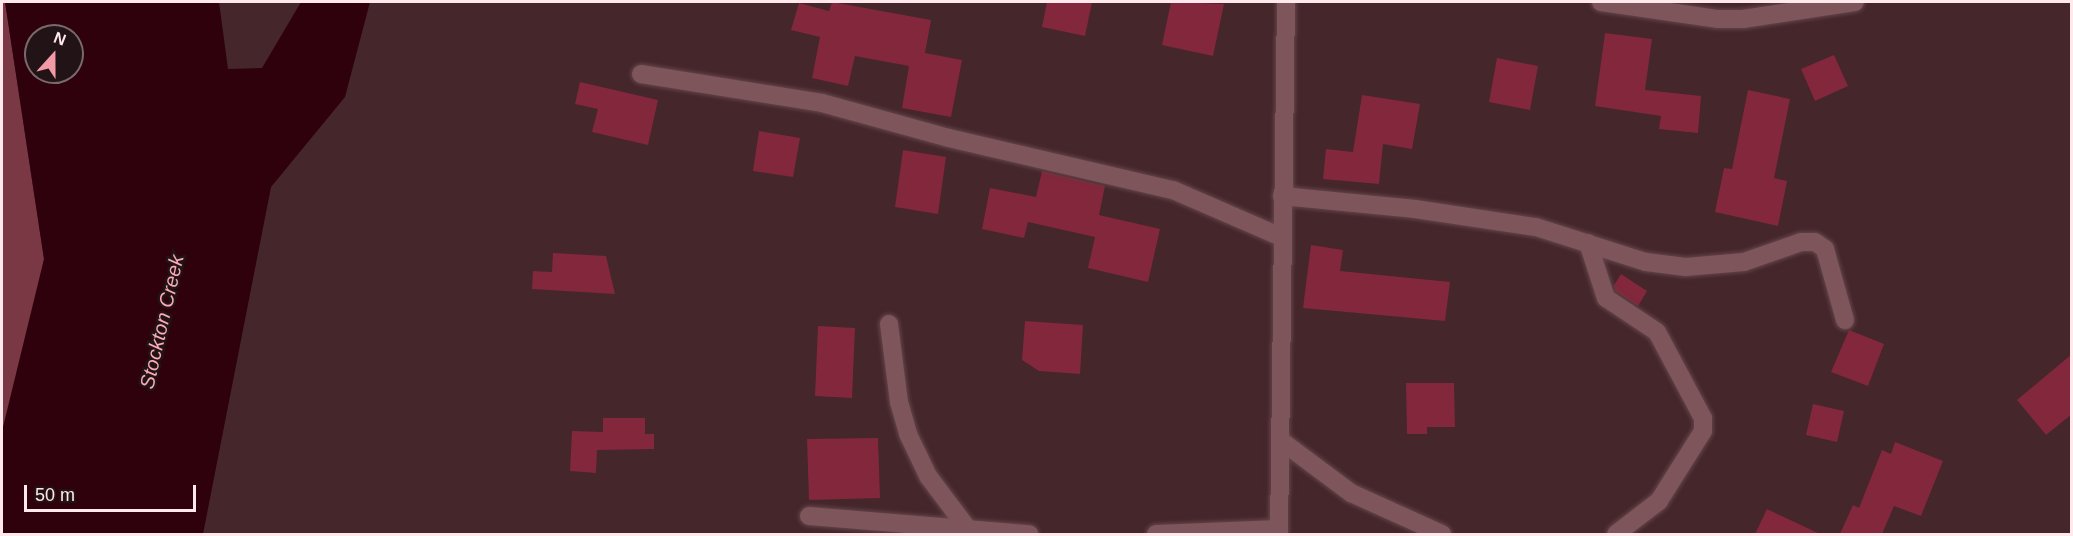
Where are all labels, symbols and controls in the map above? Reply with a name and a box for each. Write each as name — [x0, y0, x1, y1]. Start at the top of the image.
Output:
north arrow — [24, 24, 84, 84]
text: N — [51, 29, 68, 49]
water label: Stockton Creek — [135, 253, 189, 391]
scale bar — [27, 473, 200, 511]
text: 50 m — [35, 485, 75, 505]

